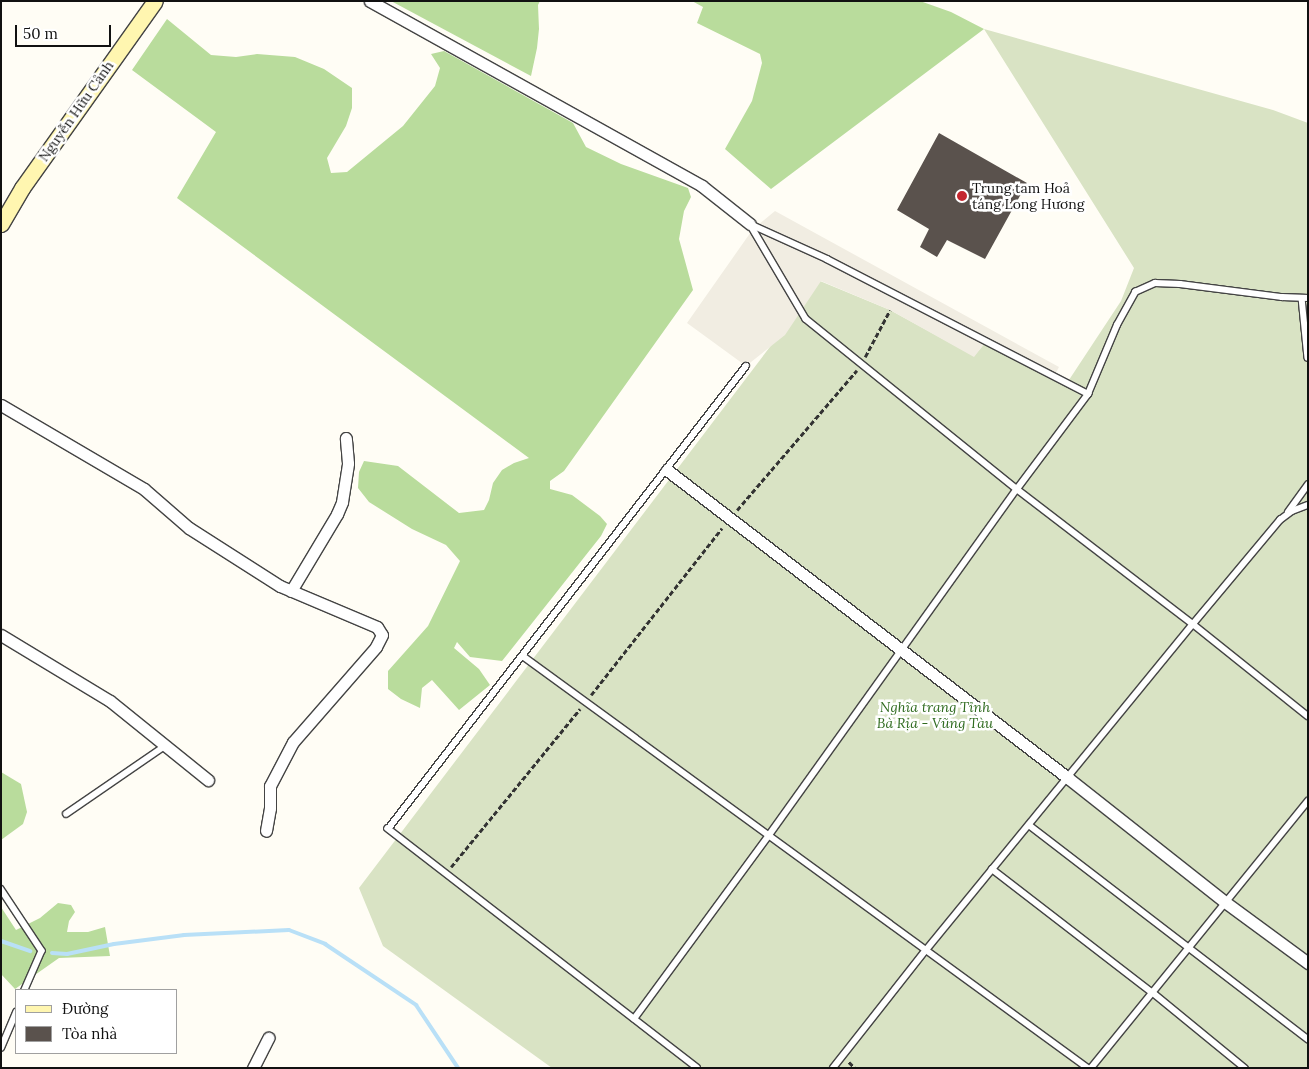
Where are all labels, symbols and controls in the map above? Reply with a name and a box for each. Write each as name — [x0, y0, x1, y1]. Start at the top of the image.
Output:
scale bar — [18, 15, 114, 47]
text: 50 m — [23, 24, 58, 43]
street label: Nguyễn Hữu Cảnh — [35, 57, 117, 165]
place label: Trung tam Hoả táng Long Hương — [972, 180, 1084, 212]
marker: Trung tam Hoả táng Long Hương — [956, 190, 968, 202]
park label: Nghĩa trang Tỉnh Bà Rịa - Vũng Tàu — [877, 699, 993, 732]
legend — [15, 989, 178, 1054]
text: Đường — [62, 999, 108, 1018]
text: Tòa nhà — [62, 1024, 117, 1043]

